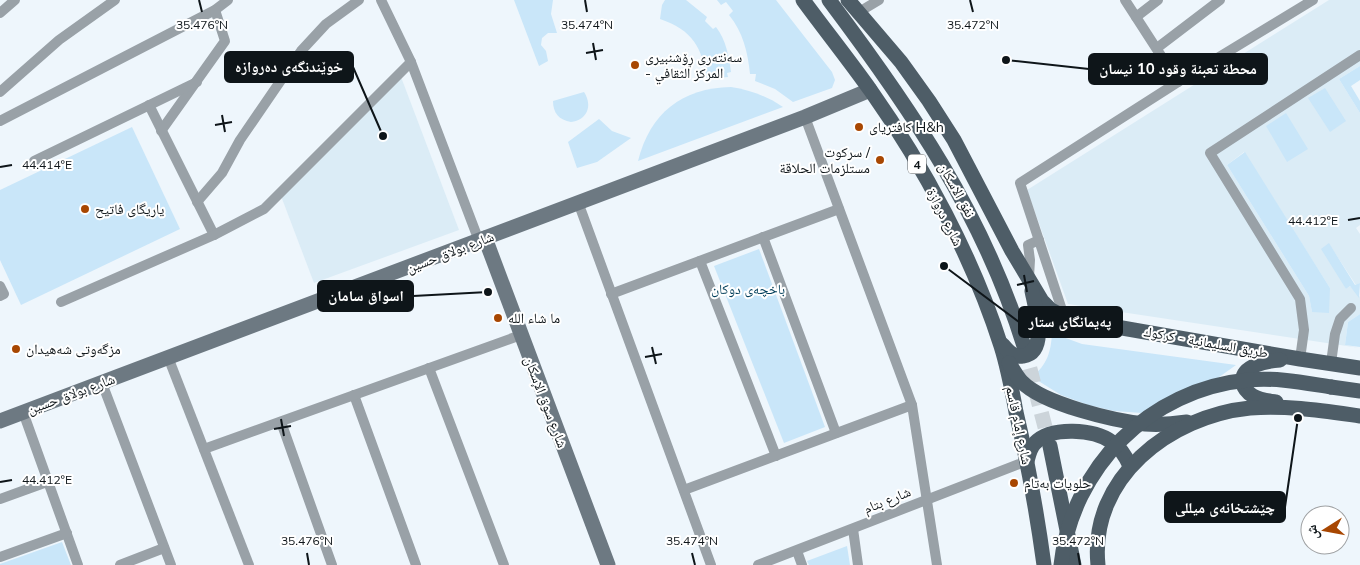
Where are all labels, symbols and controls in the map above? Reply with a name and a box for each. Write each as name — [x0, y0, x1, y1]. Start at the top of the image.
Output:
text: 35.476°N — [176, 17, 228, 32]
text: 35.474°N — [561, 17, 613, 32]
text: 35.472°N — [947, 17, 999, 32]
place label: سەنتەری ڕۆشنبیری - المرکز الثقافي — [645, 48, 742, 85]
callout: خوێندنگەی دەروازە — [225, 52, 353, 82]
callout: محطة تعبئة وقود 10 نيسان — [1089, 54, 1267, 84]
text: خوێندنگەی دەروازە — [235, 57, 343, 76]
marker: سەنتەری ڕۆشنبیری - المرکز الثقافي — [629, 59, 641, 71]
text: محطة تعبئة وقود 10 نيسان — [1099, 59, 1257, 78]
place label: کافتریای H&h — [869, 118, 944, 136]
marker: کافتریای H&h — [853, 121, 865, 133]
place label: سركوت / مستلزمات الحلاقة — [779, 143, 871, 177]
marker: سركوت / مستلزمات الحلاقة — [874, 154, 886, 166]
road number: 4 — [908, 154, 926, 173]
text: 44.414°E — [22, 157, 72, 172]
street label: نفق الاسكان — [934, 159, 979, 221]
street label: شارع دروازة — [922, 185, 967, 249]
place label: یاریگای فاتیح — [95, 200, 165, 219]
marker: یاریگای فاتیح — [79, 203, 91, 215]
text: 44.412°E — [1288, 213, 1338, 228]
street label: شارع بولاق حسين — [404, 227, 497, 278]
park label: باخچەی دوکان — [711, 280, 785, 298]
callout: اسواق سامان — [318, 281, 413, 311]
text: اسواق سامان — [328, 286, 404, 305]
callout: پەیمانگای ستار — [1019, 307, 1122, 337]
place label: ما شاء الله — [508, 309, 560, 327]
marker: ما شاء الله — [492, 312, 504, 324]
text: پەیمانگای ستار — [1028, 312, 1111, 331]
street label: طريق السليمانية - كركوك — [1142, 322, 1270, 363]
place label: مزگەوتی شەهیدان — [26, 340, 121, 358]
marker: مزگەوتی شەهیدان — [10, 343, 22, 355]
street label: شارع سوق الإسكان — [519, 354, 572, 451]
street label: شارع بولاق حسين — [25, 370, 118, 419]
street label: شارع إمام قاسم — [1001, 384, 1036, 466]
text: 44.412°E — [22, 472, 72, 487]
place label: حلویات بەتام — [1024, 474, 1091, 493]
marker: حلویات بەتام — [1008, 477, 1020, 489]
street label: شارع بتام — [861, 482, 914, 519]
callout: چێشتخانەی میللی — [1165, 492, 1285, 522]
text: چێشتخانەی میللی — [1175, 498, 1275, 517]
north arrow — [1300, 505, 1350, 555]
text: ش — [1302, 523, 1322, 541]
text: 35.476°N — [281, 533, 333, 548]
text: 35.474°N — [666, 533, 718, 548]
text: 35.472°N — [1052, 533, 1104, 548]

